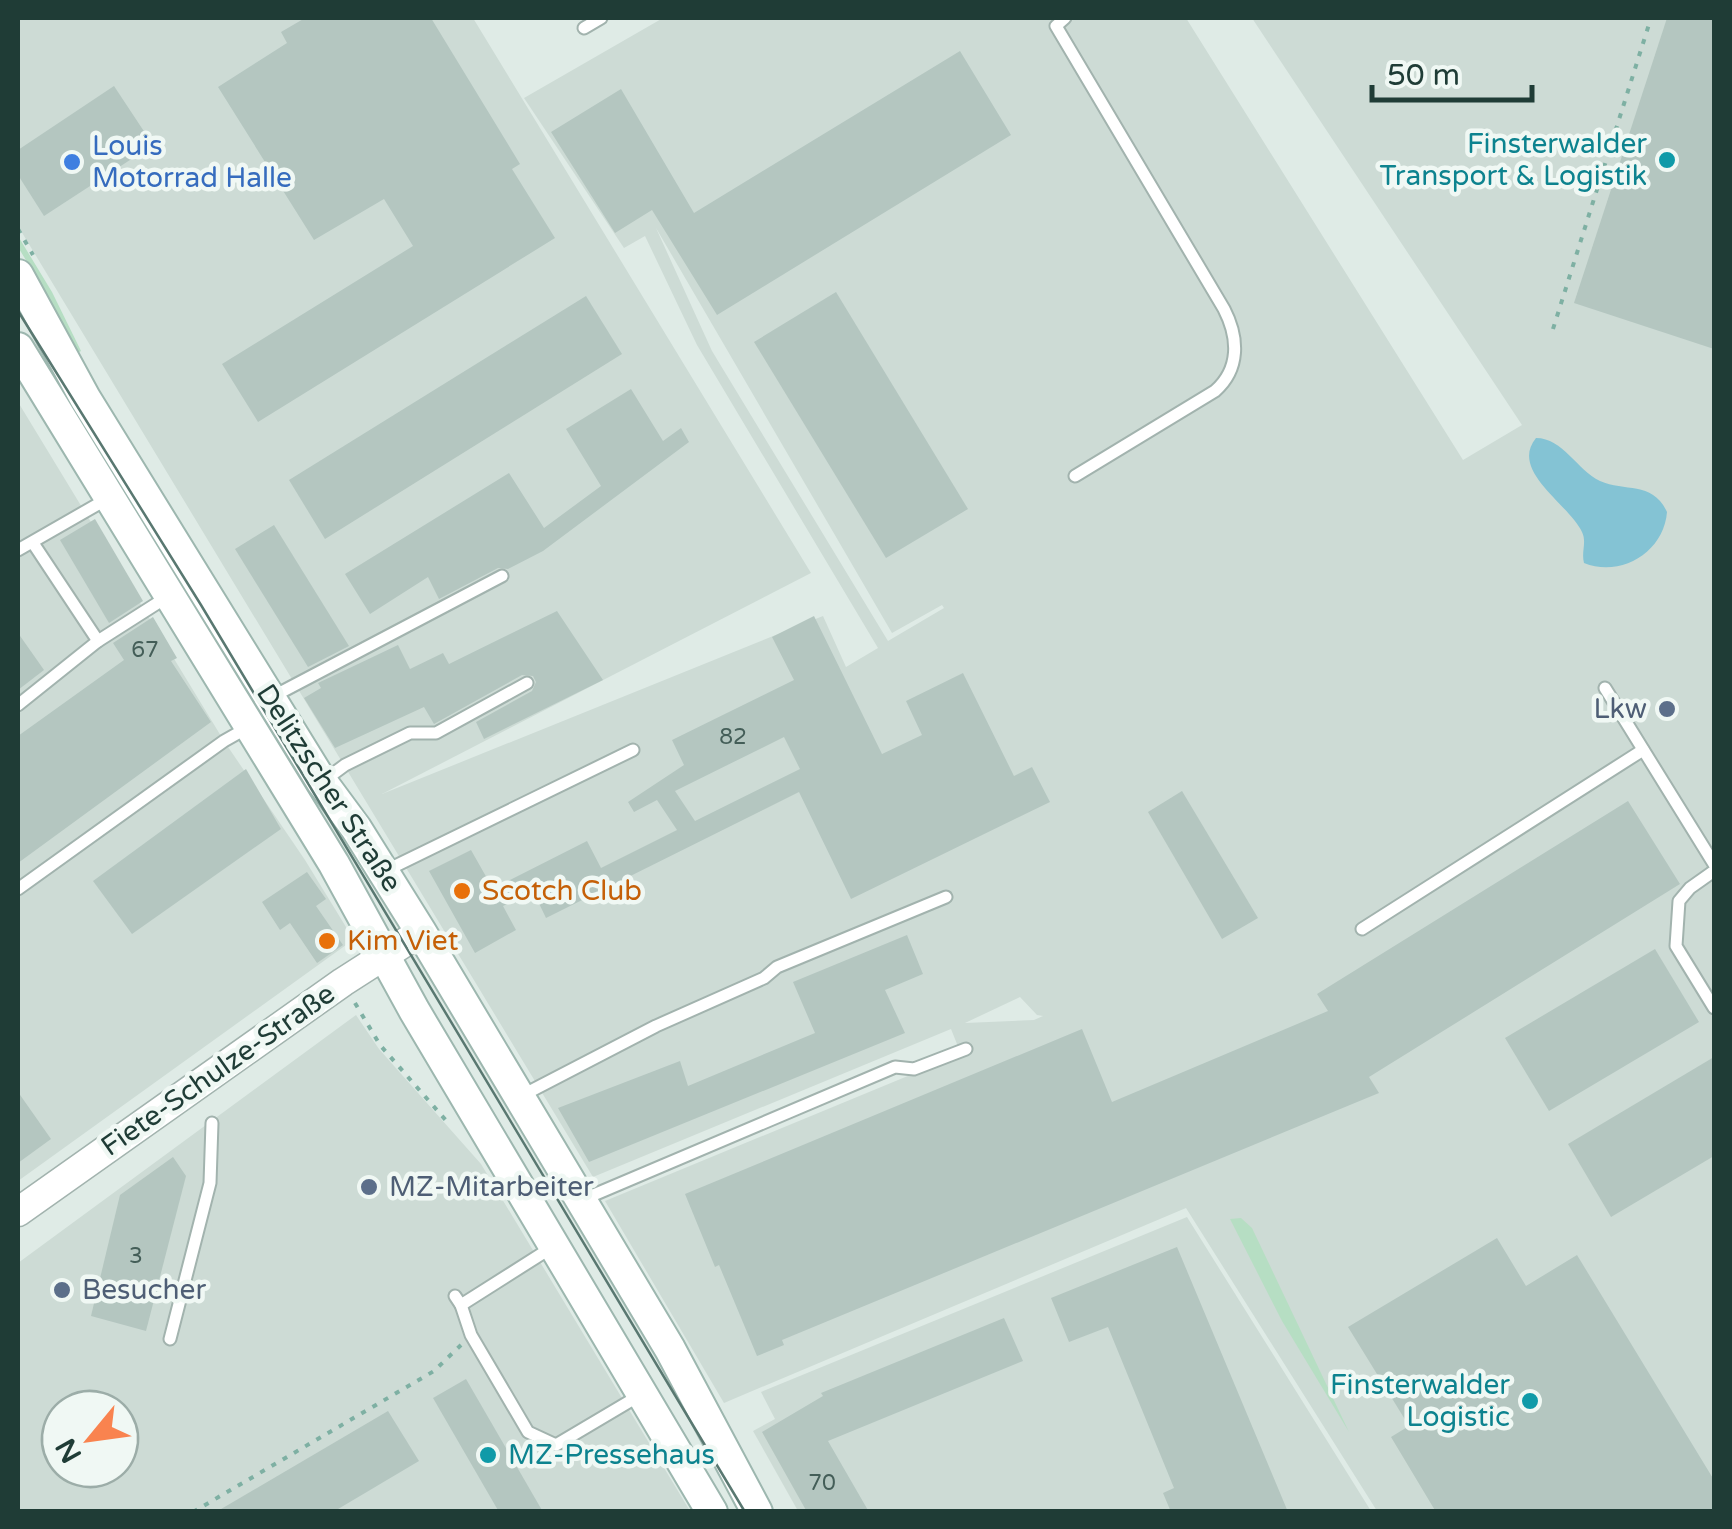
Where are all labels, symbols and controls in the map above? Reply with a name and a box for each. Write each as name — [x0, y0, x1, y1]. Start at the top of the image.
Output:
scale bar — [1372, 40, 1532, 102]
text: 50 m — [1387, 57, 1460, 94]
place label: Finsterwalder Transport & Logistik — [1379, 127, 1647, 193]
place label: Louis Motorrad Halle — [92, 129, 292, 195]
marker: Finsterwalder Transport & Logistik — [1656, 149, 1678, 171]
marker: Louis Motorrad Halle — [61, 151, 83, 173]
house number: 67 — [131, 637, 159, 663]
street label: Delitzscher Straße — [249, 678, 409, 898]
place label: Lkw — [1593, 692, 1647, 726]
marker: Lkw — [1656, 698, 1678, 720]
house number: 82 — [719, 724, 747, 750]
place label: Scotch Club — [482, 874, 642, 908]
marker: Scotch Club — [451, 880, 473, 902]
place label: Kim Viet — [347, 924, 459, 958]
marker: Kim Viet — [316, 930, 338, 952]
street label: Fiete-Schulze-Straße — [95, 977, 341, 1163]
place label: MZ-Mitarbeiter — [389, 1170, 594, 1204]
marker: MZ-Mitarbeiter — [358, 1176, 380, 1198]
house number: 3 — [129, 1243, 143, 1269]
place label: Besucher — [82, 1273, 206, 1307]
marker: Besucher — [51, 1279, 73, 1301]
place label: Finsterwalder Logistic — [1330, 1368, 1510, 1434]
north arrow — [40, 1389, 140, 1489]
marker: Finsterwalder Logistic — [1519, 1390, 1541, 1412]
text: N — [49, 1433, 89, 1469]
place label: MZ-Pressehaus — [508, 1438, 715, 1472]
marker: MZ-Pressehaus — [477, 1444, 499, 1466]
house number: 70 — [808, 1470, 836, 1496]

